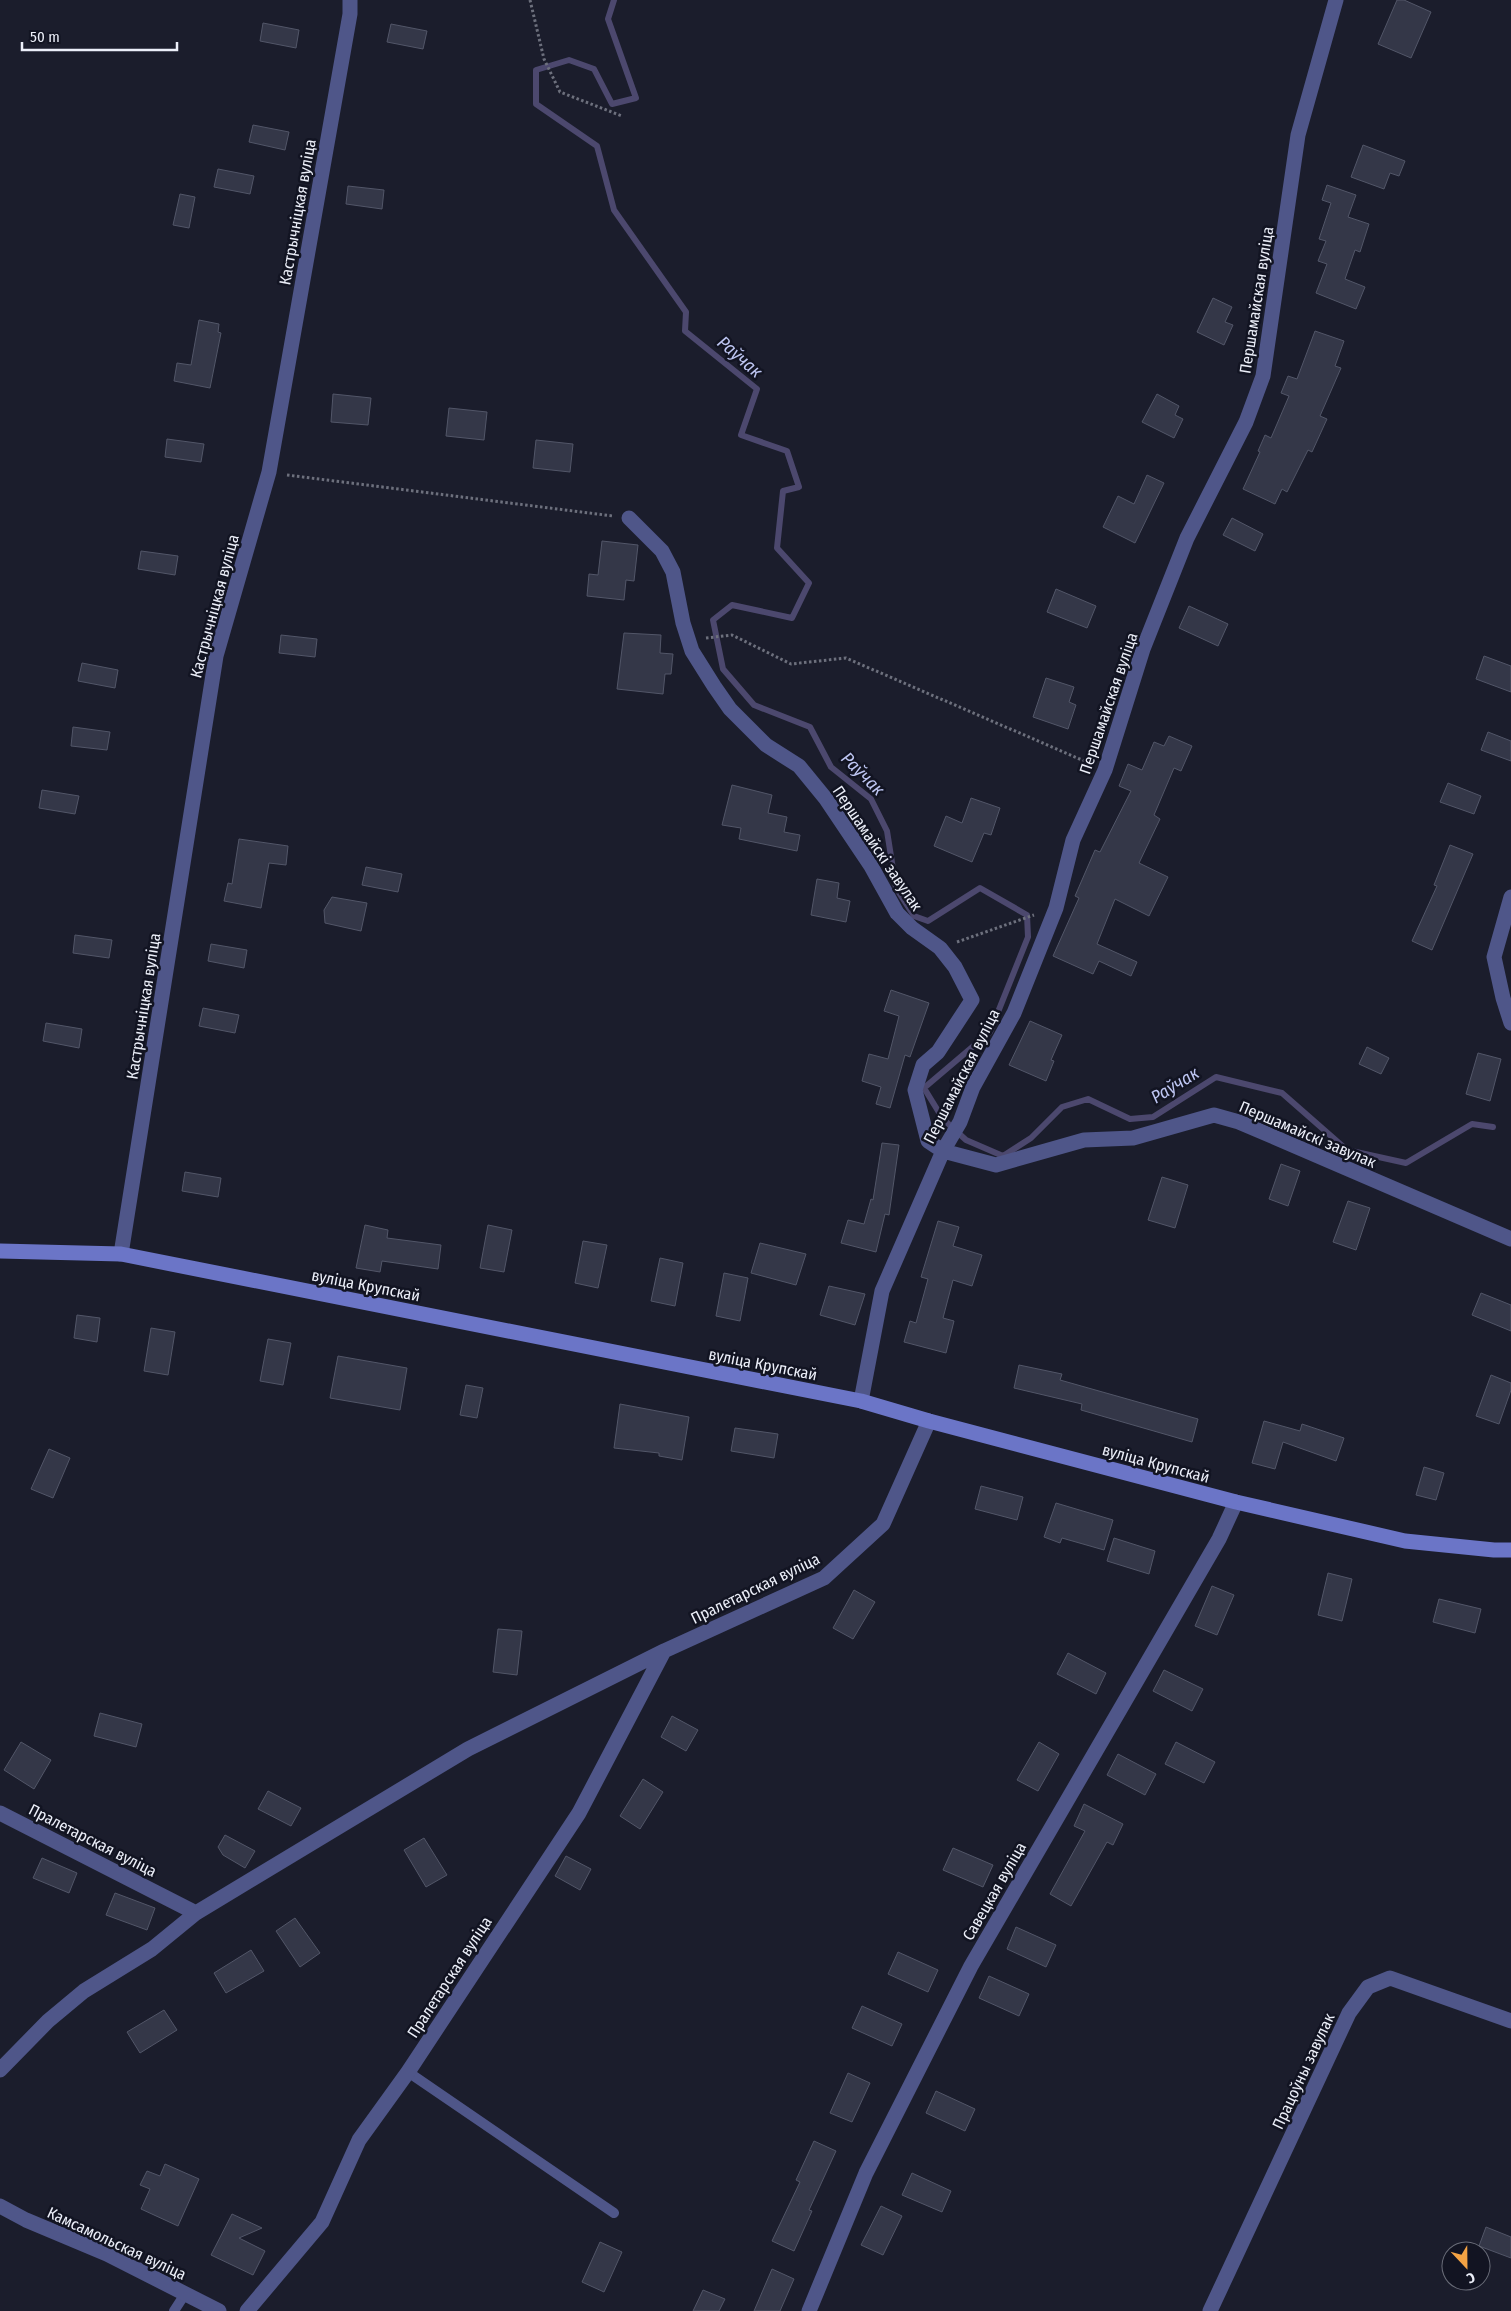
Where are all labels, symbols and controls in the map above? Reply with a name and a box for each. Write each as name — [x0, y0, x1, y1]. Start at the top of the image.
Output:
scale bar — [22, 20, 178, 52]
text: 50 m — [30, 28, 60, 46]
street label: Кастрычніцкая вуліца — [275, 137, 320, 287]
street label: Першамайская вуліца — [1235, 225, 1278, 375]
water label: Раўчак — [713, 331, 767, 383]
street label: Кастрычніцкая вуліца — [186, 532, 243, 680]
street label: Першамайская вуліца — [1075, 630, 1142, 776]
water label: Раўчак — [837, 748, 890, 801]
street label: Першамайскі завулак — [829, 782, 927, 915]
street label: Кастрычніцкая вуліца — [123, 931, 164, 1081]
street label: Першамайская вуліца — [919, 1006, 1004, 1147]
water label: Раўчак — [1147, 1062, 1203, 1108]
street label: Першамайскі завулак — [1237, 1097, 1380, 1172]
street label: вуліца Крупскай — [310, 1266, 422, 1305]
street label: вуліца Крупскай — [707, 1345, 819, 1384]
street label: вуліца Крупскай — [1100, 1440, 1212, 1487]
street label: Пралетарская вуліца — [688, 1549, 823, 1628]
street label: Пралетарская вуліца — [26, 1800, 160, 1881]
street label: Савецкая вуліца — [959, 1839, 1030, 1944]
street label: Пралетарская вуліца — [403, 1913, 496, 2042]
street label: Працоўны завулак — [1268, 2010, 1339, 2132]
street label: Камсамольская вуліца — [44, 2203, 189, 2284]
north arrow — [1441, 2241, 1491, 2291]
text: С — [1463, 2268, 1477, 2287]

